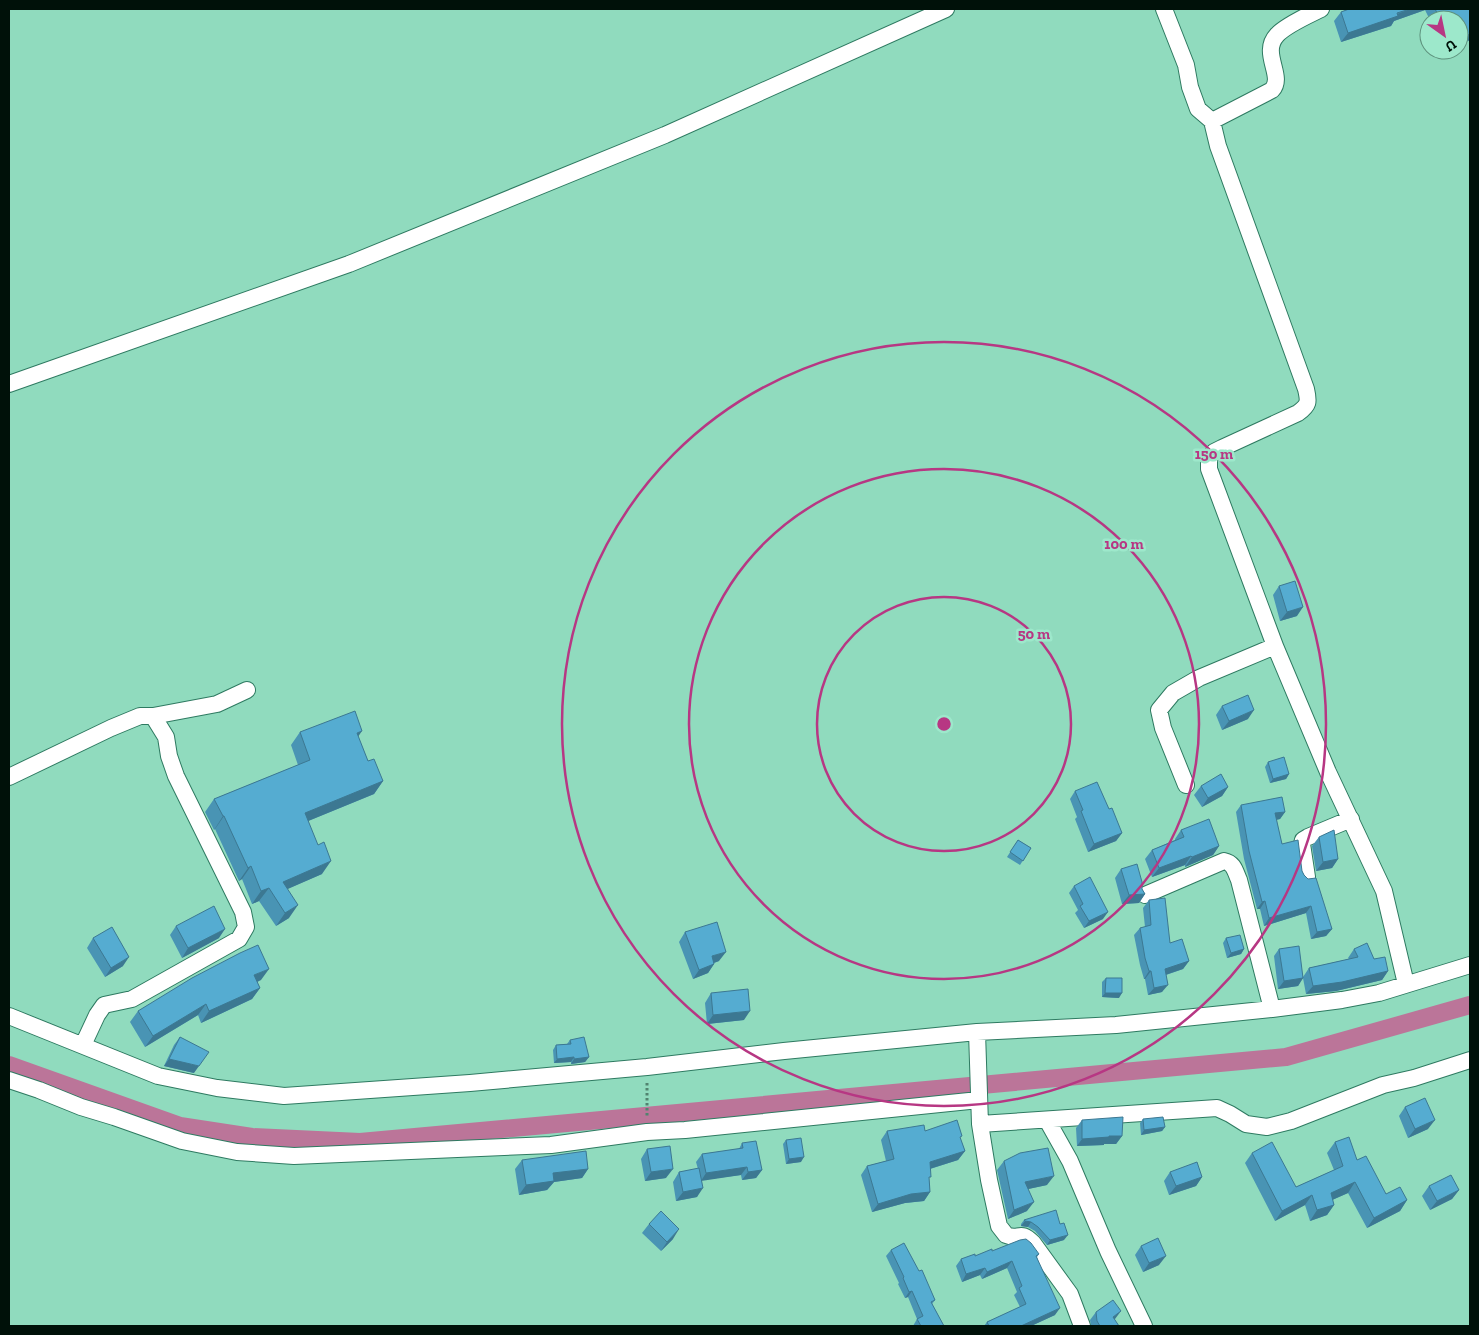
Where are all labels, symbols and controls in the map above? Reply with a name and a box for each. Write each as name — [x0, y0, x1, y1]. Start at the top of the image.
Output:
north arrow — [1419, 10, 1469, 60]
text: U — [1442, 36, 1460, 55]
text: 150 m — [1195, 445, 1233, 463]
text: 100 m — [1104, 535, 1144, 553]
text: 50 m — [1018, 625, 1050, 643]
centre of rings — [935, 715, 953, 733]

